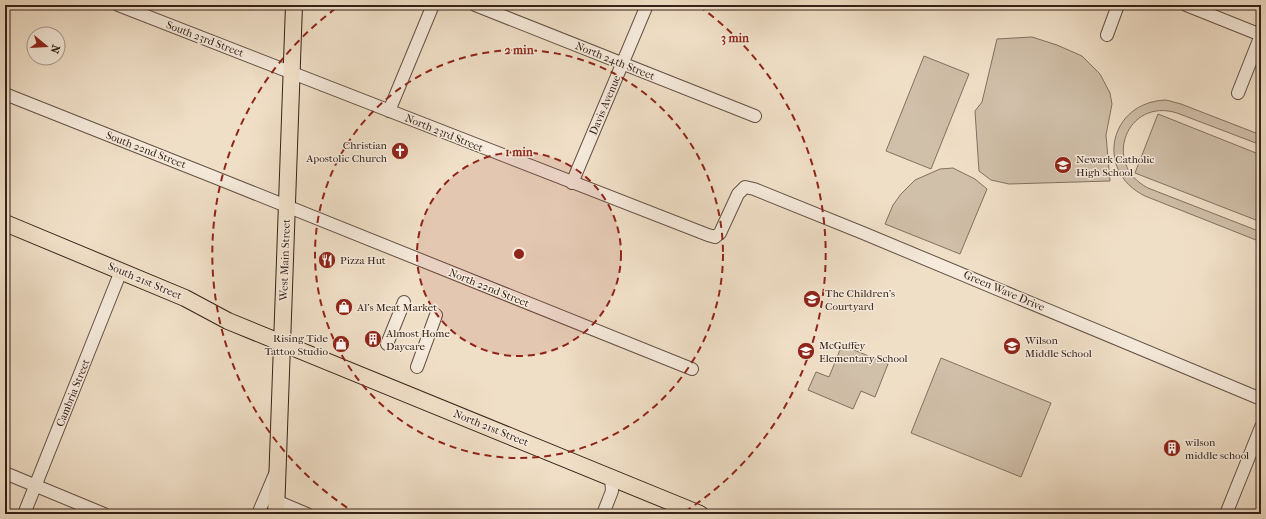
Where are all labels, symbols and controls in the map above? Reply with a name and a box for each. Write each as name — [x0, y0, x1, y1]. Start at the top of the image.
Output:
street label: South 23rd Street — [164, 18, 246, 60]
north arrow — [26, 26, 66, 66]
text: 3 min — [721, 31, 750, 46]
street label: North 24th Street — [573, 39, 657, 83]
text: N — [47, 43, 63, 56]
text: 2 min — [504, 43, 535, 57]
street label: Davis Avenue — [587, 73, 624, 137]
street label: North 23rd Street — [403, 111, 485, 155]
street label: South 22nd Street — [104, 129, 188, 171]
place label: Christian Apostolic Church — [305, 139, 388, 165]
church icon: Christian Apostolic Church — [390, 141, 410, 161]
text: 1 min — [505, 145, 534, 159]
place label: Newark Catholic High School — [1076, 153, 1154, 179]
school or university icon: Newark Catholic High School — [1053, 155, 1073, 175]
street label: West Main Street — [277, 219, 293, 302]
centre of rings — [512, 247, 526, 261]
restaurant icon: Pizza Hut — [317, 250, 337, 270]
place label: Pizza Hut — [340, 254, 386, 267]
street label: South 21st Street — [106, 260, 184, 302]
street label: North 22nd Street — [447, 266, 531, 310]
street label: Green Wave Drive — [961, 268, 1047, 314]
place label: The Children's Courtyard — [825, 287, 895, 313]
school or university icon: The Children's Courtyard — [802, 289, 822, 309]
shop icon: Al's Meat Market — [334, 297, 354, 317]
place label: Al's Meat Market — [356, 301, 437, 314]
place label: Almost Home Daycare — [385, 327, 450, 353]
building icon: Almost Home Daycare — [363, 329, 383, 349]
place label: Rising Tide Tattoo Studio — [265, 332, 329, 358]
shop icon: Rising Tide Tattoo Studio — [331, 334, 351, 354]
place label: Wilson Middle School — [1024, 334, 1092, 360]
school or university icon: Wilson Middle School — [1002, 336, 1022, 356]
place label: McGuffey Elementary School — [819, 339, 908, 365]
school or university icon: McGuffey Elementary School — [796, 341, 816, 361]
street label: Cambria Street — [54, 357, 92, 429]
street label: North 21st Street — [452, 407, 530, 449]
place label: wilson middle school — [1184, 436, 1249, 462]
building icon: wilson middle school — [1162, 438, 1182, 458]

